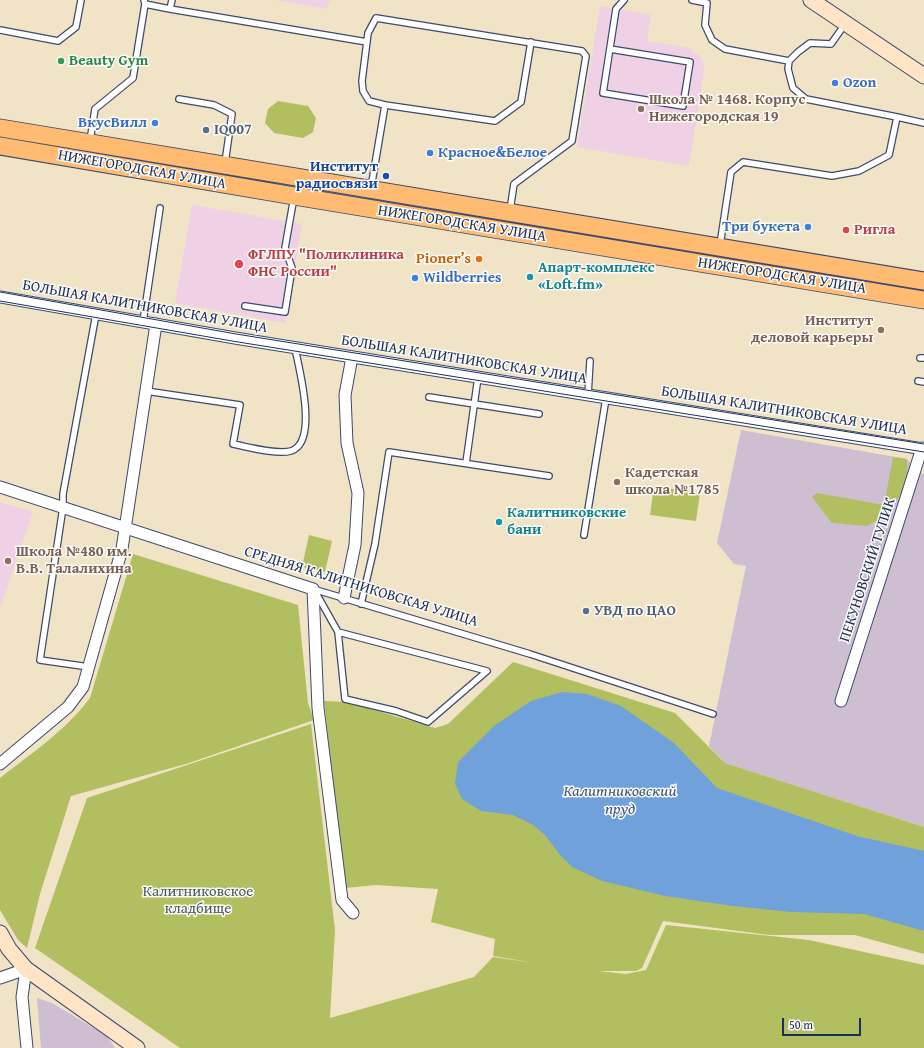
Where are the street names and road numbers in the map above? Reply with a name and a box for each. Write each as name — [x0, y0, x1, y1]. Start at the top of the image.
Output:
street label: НИЖЕГОРОДСКАЯ УЛИЦА — [57, 146, 227, 194]
street label: НИЖЕГОРОДСКАЯ УЛИЦА — [377, 202, 547, 246]
street label: НИЖЕГОРОДСКАЯ УЛИЦА — [697, 254, 867, 298]
street label: БОЛЬШАЯ КАЛИТНИКОВСКАЯ УЛИЦА — [21, 277, 269, 337]
street label: БОЛЬШАЯ КАЛИТНИКОВСКАЯ УЛИЦА — [340, 332, 588, 388]
street label: БОЛЬШАЯ КАЛИТНИКОВСКАЯ УЛИЦА — [660, 383, 908, 439]
street label: ПЕКУНОВСКИЙ ТУПИК — [836, 496, 900, 644]
street label: СРЕДНЯЯ КАЛИТНИКОВСКАЯ УЛИЦА — [242, 543, 480, 631]

